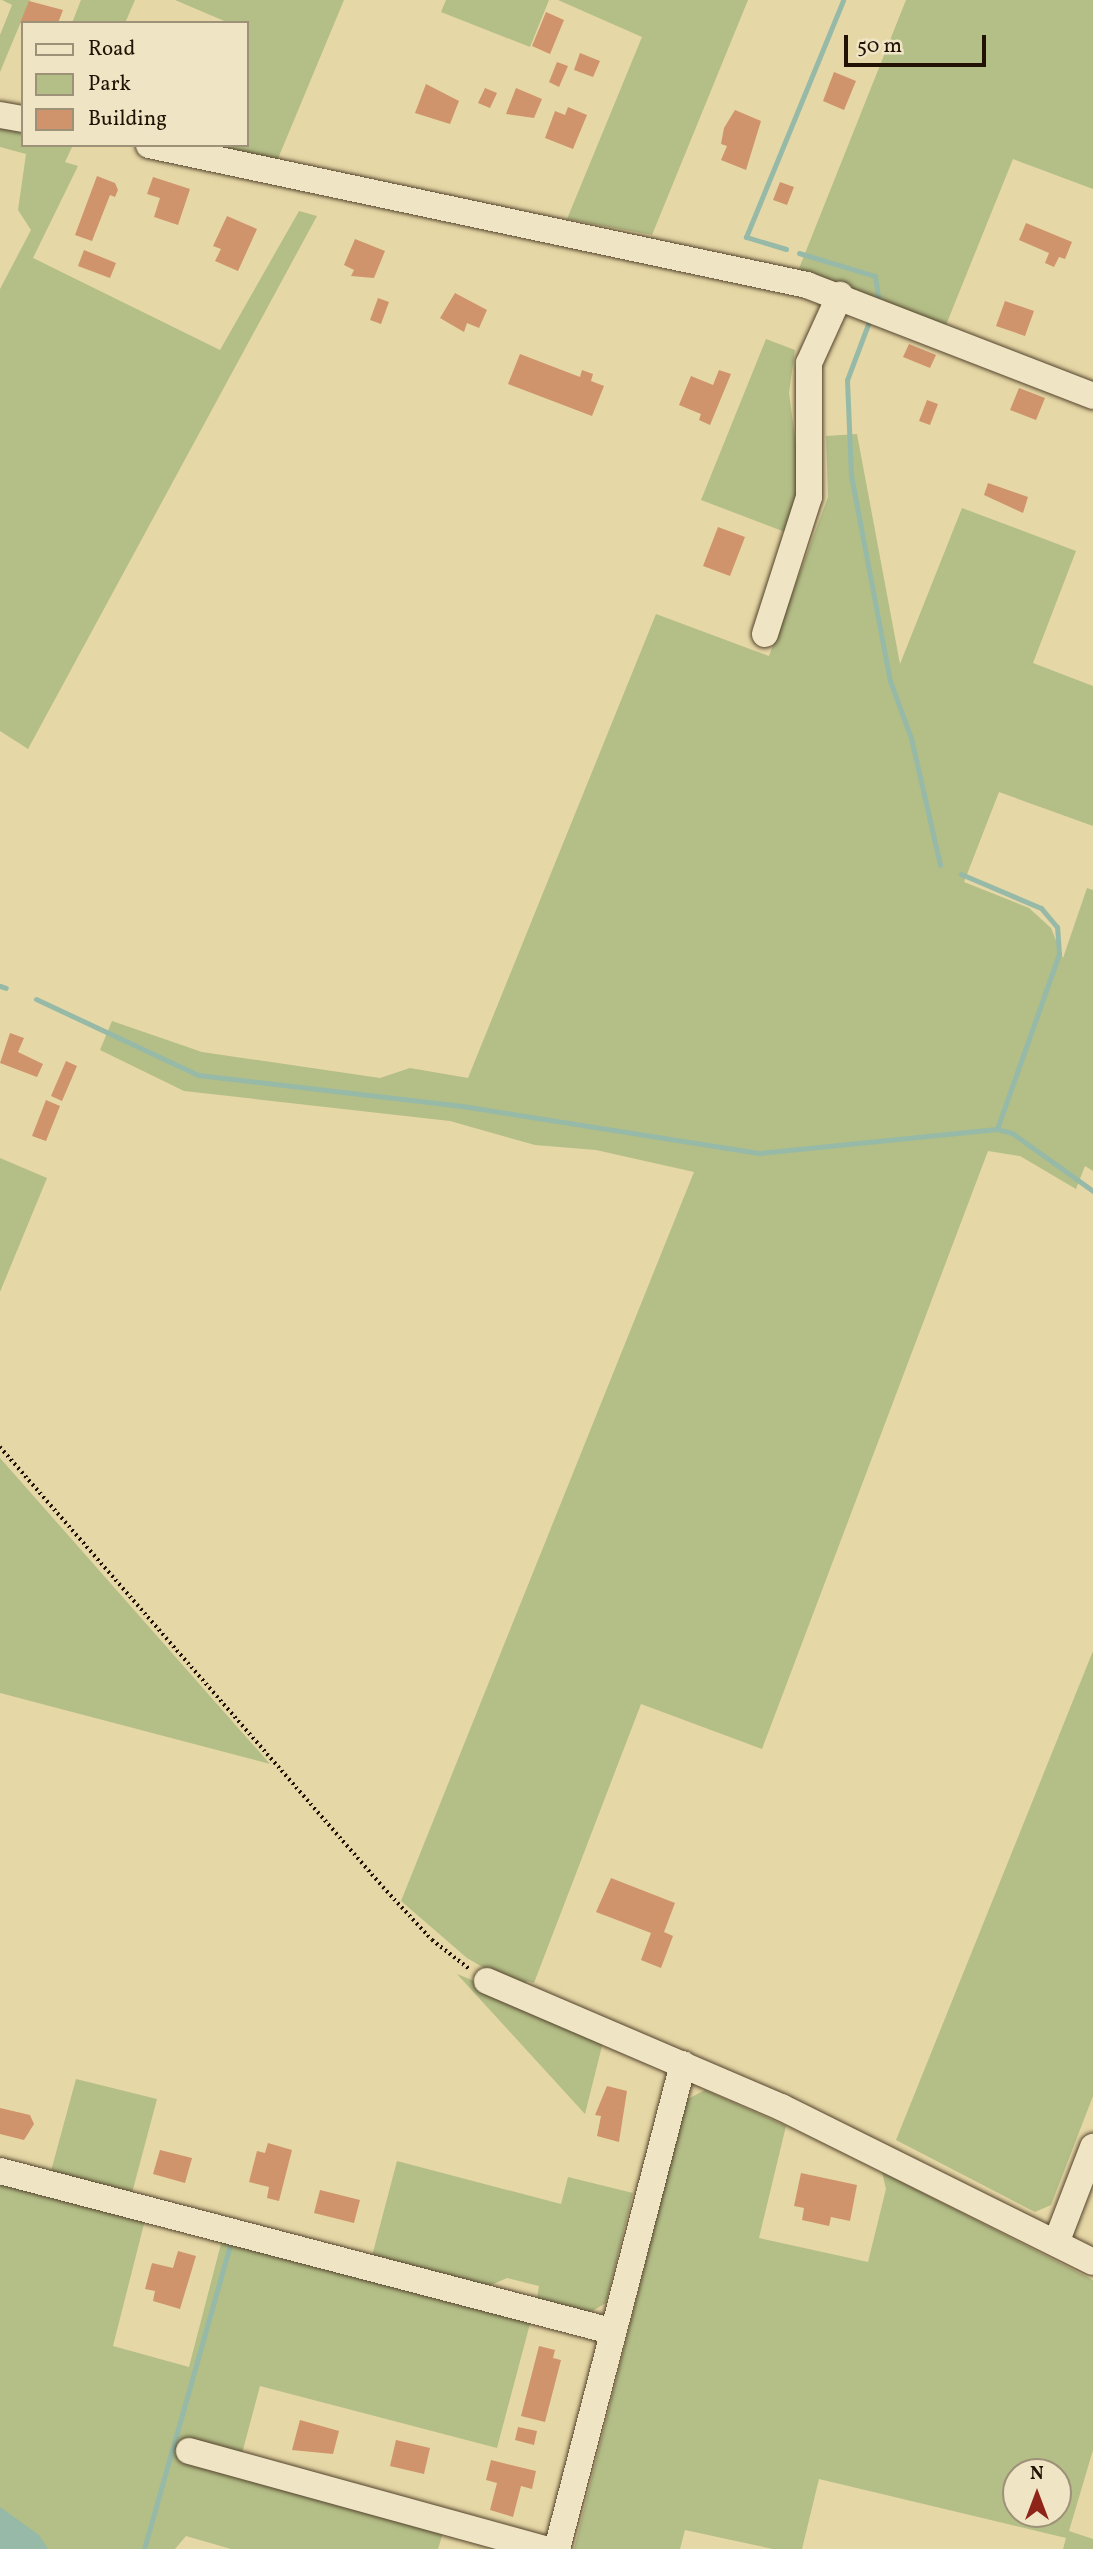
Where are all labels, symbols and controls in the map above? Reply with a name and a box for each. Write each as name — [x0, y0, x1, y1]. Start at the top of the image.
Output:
legend — [21, 21, 248, 147]
scale bar — [848, 21, 990, 65]
text: 50 m — [857, 32, 902, 61]
text: Road — [88, 35, 135, 64]
text: Park — [88, 70, 131, 99]
text: Building — [88, 105, 167, 134]
north arrow — [1002, 2458, 1072, 2528]
text: N — [1030, 2461, 1044, 2487]

